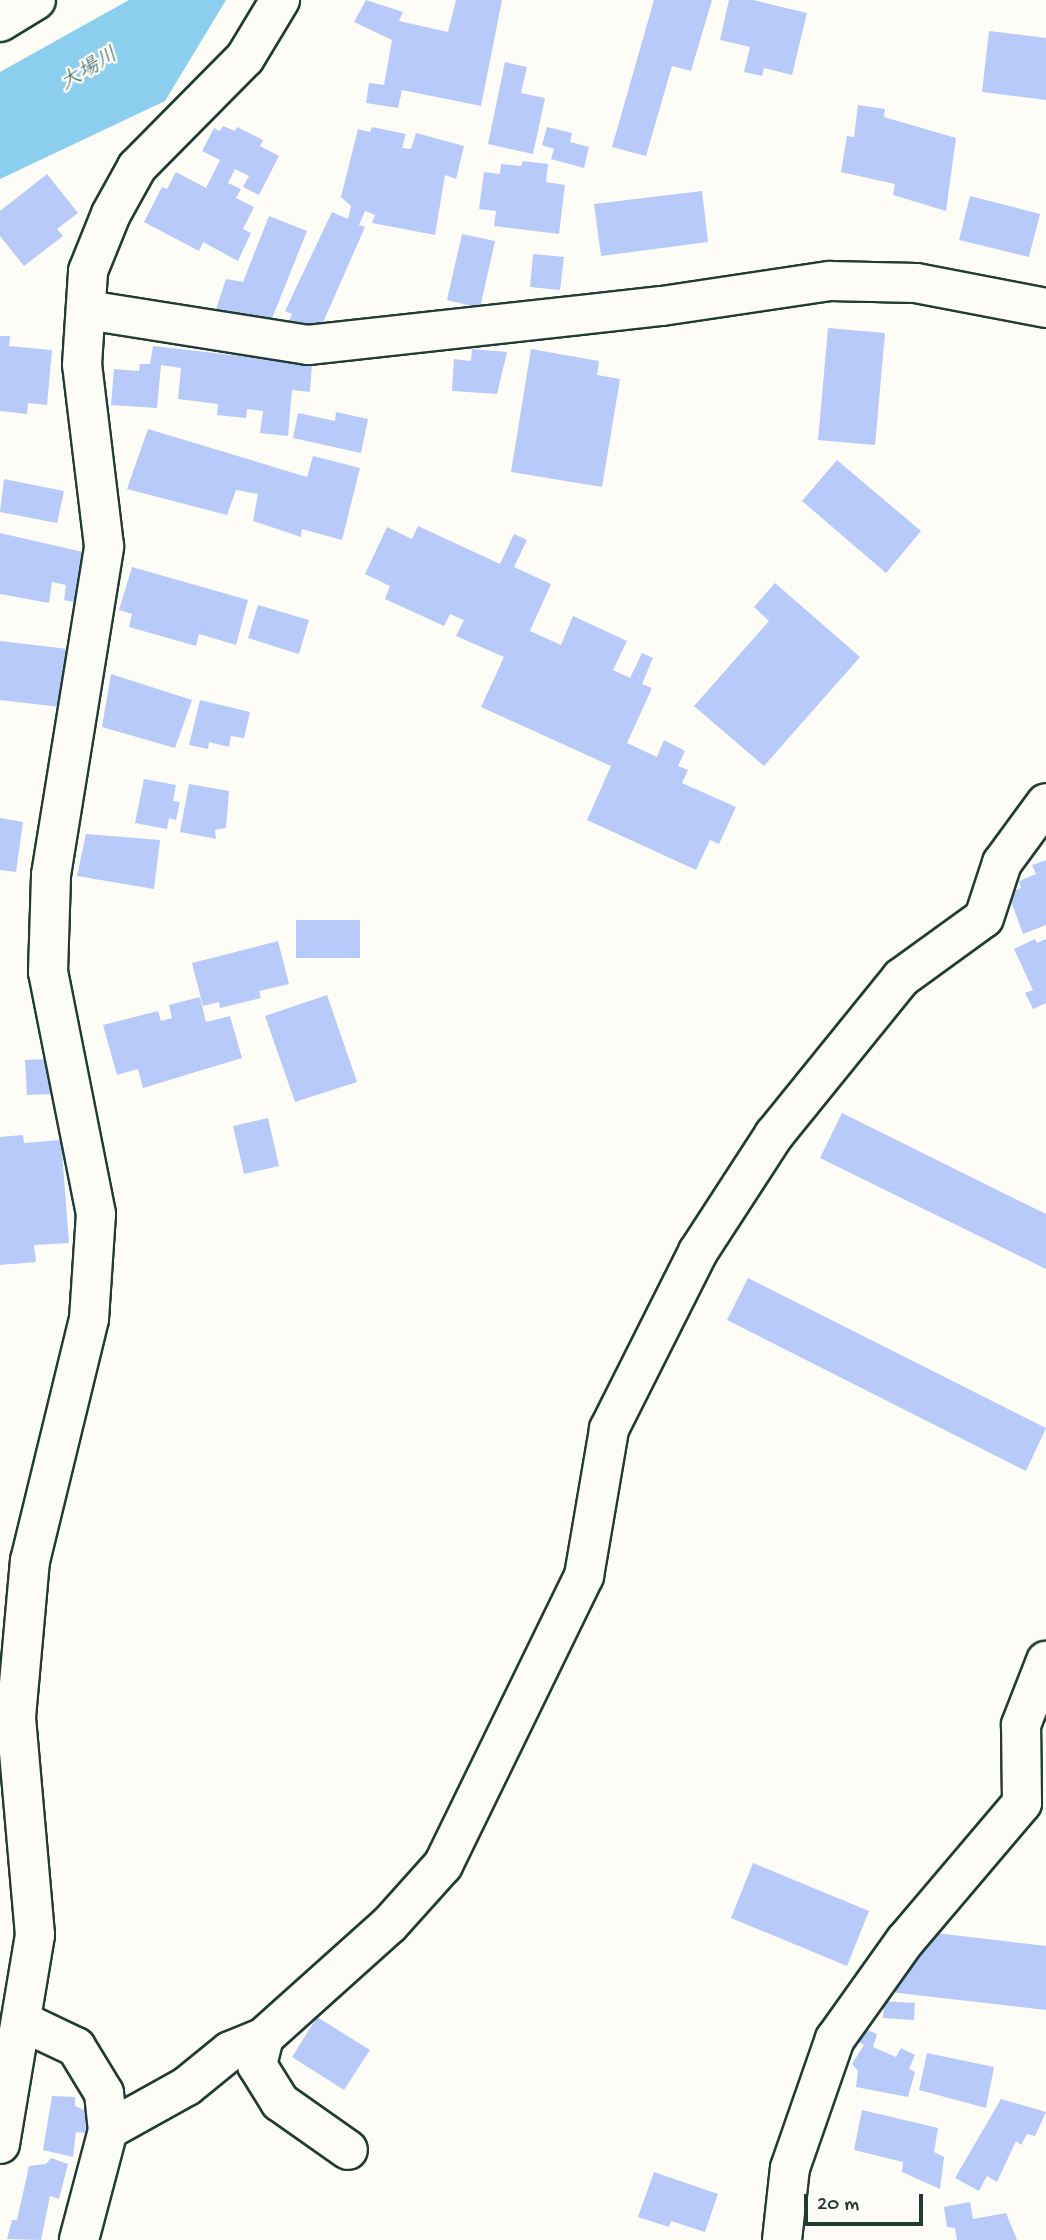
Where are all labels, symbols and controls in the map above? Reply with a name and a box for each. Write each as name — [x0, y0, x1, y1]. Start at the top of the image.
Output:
water label: 大場川 — [57, 44, 123, 98]
scale bar — [808, 2180, 927, 2224]
text: 20 m — [817, 2193, 859, 2218]

